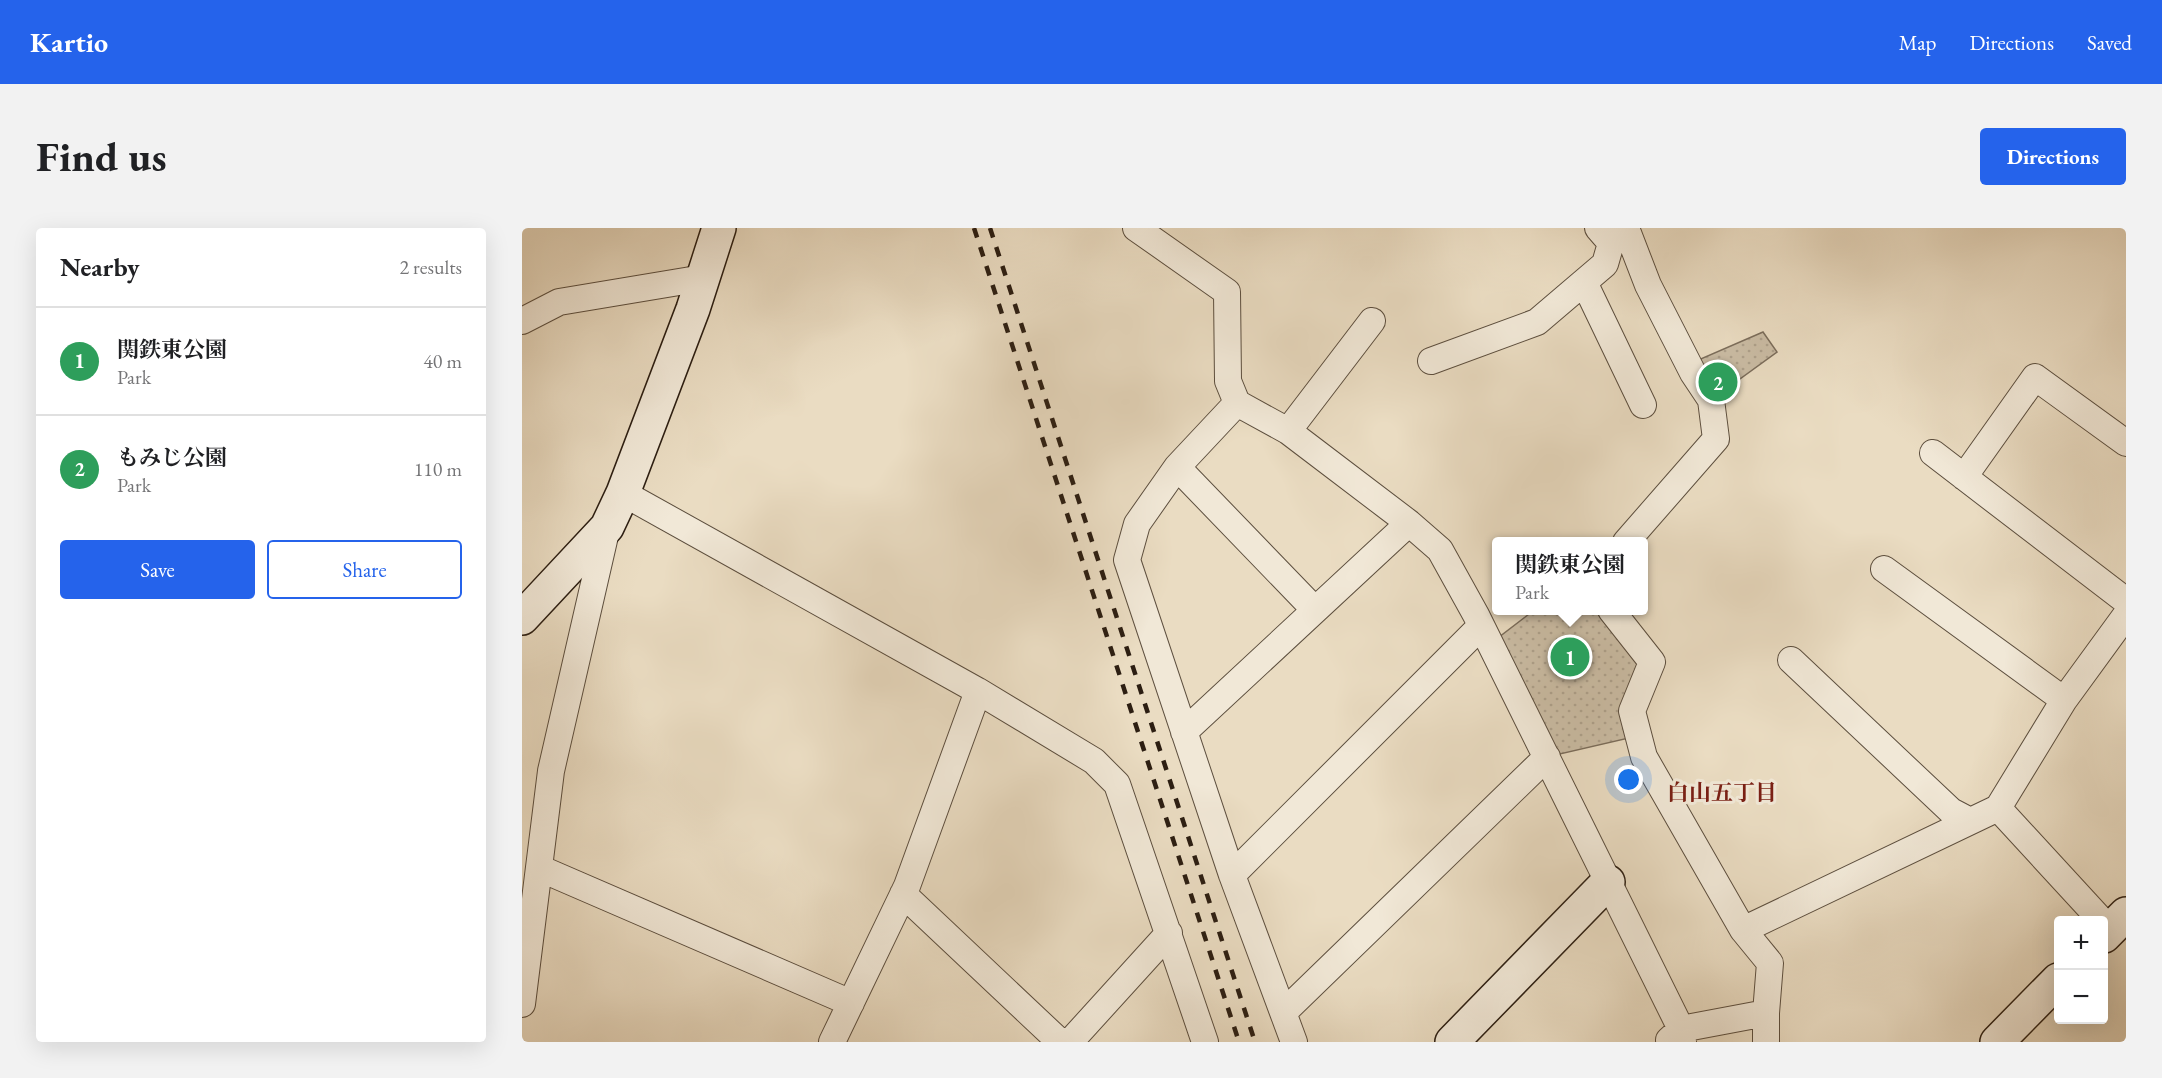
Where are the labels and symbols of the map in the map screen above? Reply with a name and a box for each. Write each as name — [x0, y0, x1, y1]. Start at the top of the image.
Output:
pin: 2 — [1698, 360, 1738, 404]
pin: 1 — [1550, 634, 1590, 680]
your location — [1614, 765, 1643, 794]
district label: 白山五丁目 — [1667, 778, 1777, 807]

